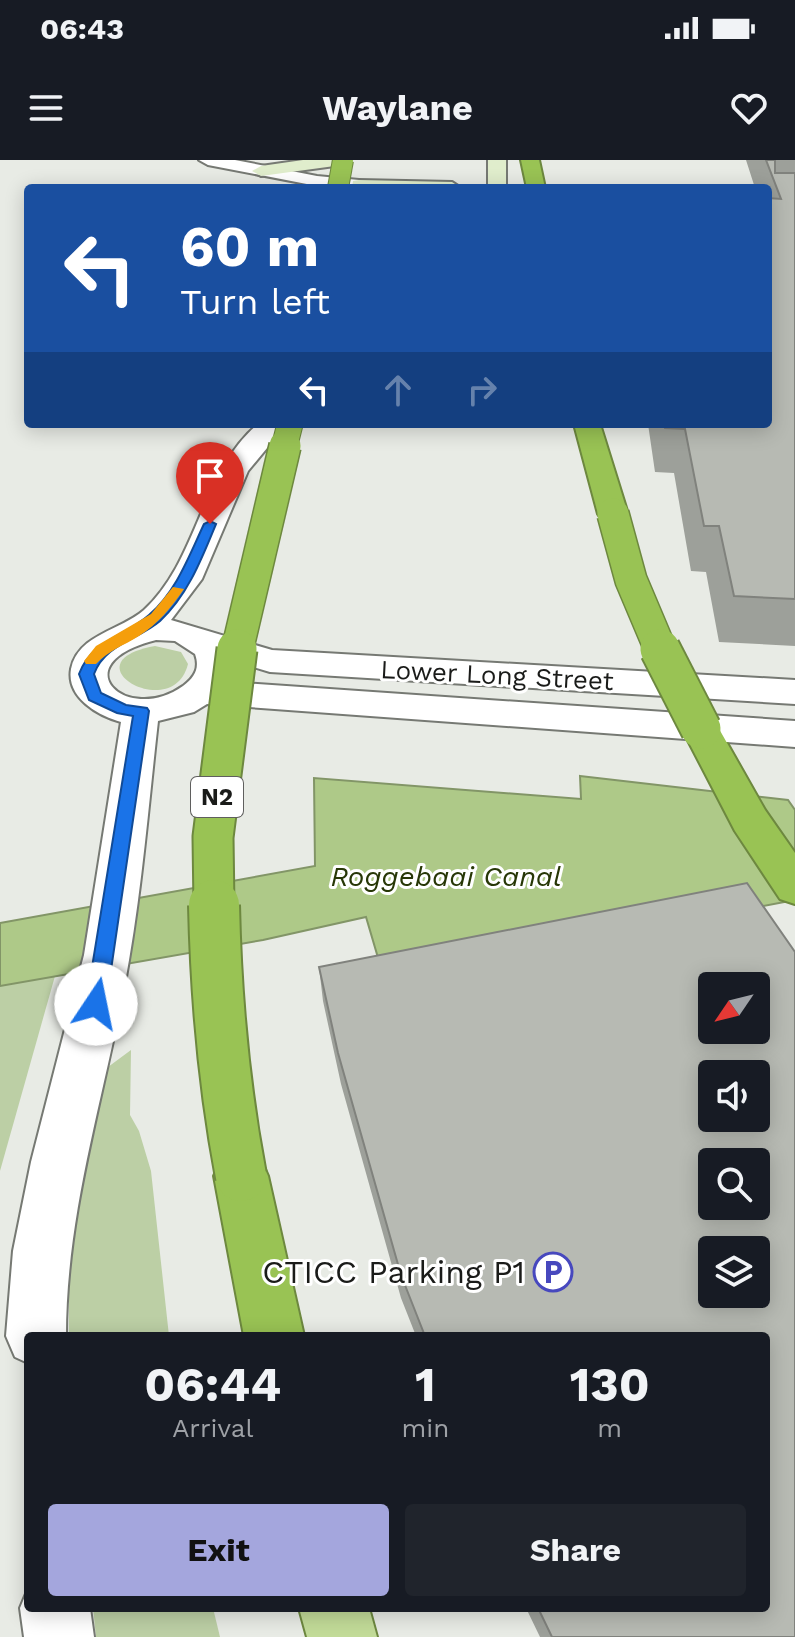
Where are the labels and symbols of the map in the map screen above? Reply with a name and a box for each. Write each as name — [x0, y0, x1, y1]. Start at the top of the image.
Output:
pin — [176, 442, 244, 524]
street label: Lower Long Street — [380, 654, 614, 696]
road number: N2 — [191, 777, 243, 817]
water label: Roggebaai Canal — [330, 860, 562, 893]
position arrow — [54, 962, 138, 1046]
north arrow — [698, 972, 770, 1044]
parking icon: CTICC Parking P1 — [532, 1251, 574, 1293]
place label: CTICC Parking P1 — [262, 1253, 525, 1291]

